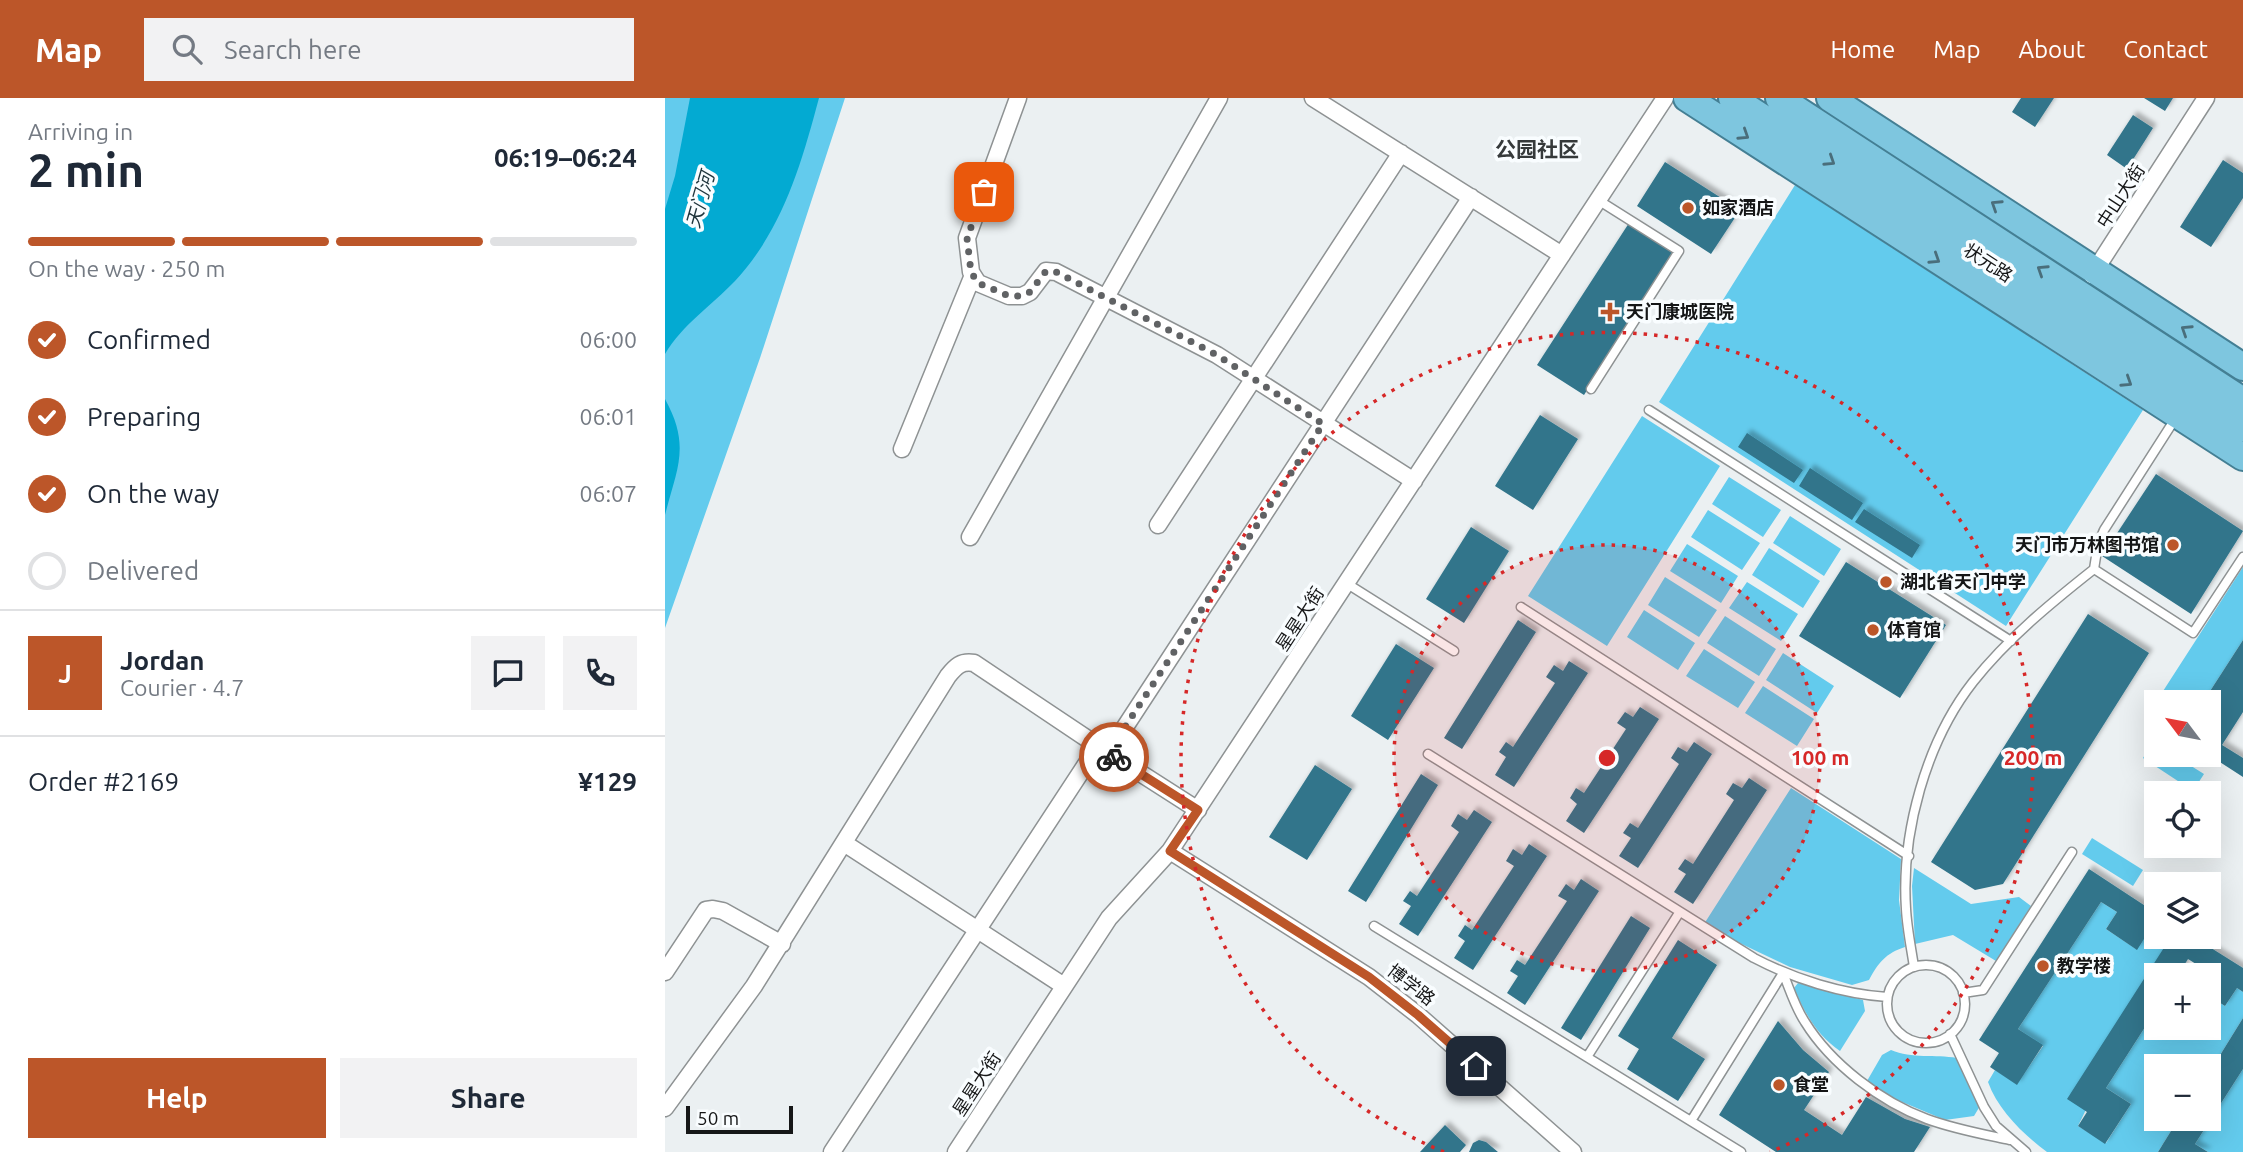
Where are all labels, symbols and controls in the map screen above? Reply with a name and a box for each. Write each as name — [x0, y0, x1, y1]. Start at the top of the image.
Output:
search box — [144, 18, 634, 81]
icon: search — [168, 30, 206, 68]
text: Map — [35, 31, 102, 68]
text: Search here — [224, 35, 362, 64]
text: Home — [1830, 36, 1895, 63]
text: Map — [1933, 36, 1980, 63]
text: About — [2018, 36, 2085, 63]
text: Contact — [2123, 36, 2208, 63]
text: Arriving in — [28, 119, 133, 144]
one-way arrow — [1737, 127, 1750, 140]
district label: 公园社区 — [1495, 137, 1579, 161]
text: 06:19–06:24 — [494, 143, 637, 172]
text: 2 min — [28, 144, 144, 196]
one-way arrow — [1823, 153, 1836, 166]
street label: 中山大街 — [2092, 160, 2148, 231]
pin — [954, 162, 1014, 222]
water label: 天门河 — [682, 166, 720, 230]
icon: bag — [965, 173, 1003, 211]
place label: 如家酒店 — [1702, 197, 1774, 217]
marker: 如家酒店 — [1680, 200, 1696, 216]
one-way arrow — [1990, 200, 2003, 213]
street label: 状元路 — [1960, 239, 2017, 285]
one-way arrow — [1928, 250, 1941, 263]
text: On the way · 250 m — [28, 256, 225, 281]
one-way arrow — [2037, 265, 2050, 278]
place label: 天门康城医院 — [1626, 301, 1734, 321]
marker: 天门康城医院 — [1600, 302, 1620, 322]
icon: check — [28, 321, 66, 359]
text: Confirmed — [87, 325, 211, 354]
one-way arrow — [2181, 326, 2194, 338]
text: 06:00 — [579, 327, 637, 352]
one-way arrow — [2119, 373, 2132, 386]
icon: check — [28, 398, 66, 436]
text: Preparing — [87, 402, 201, 431]
text: 06:01 — [579, 404, 637, 429]
icon: check — [28, 475, 66, 513]
text: On the way — [87, 479, 219, 508]
text: 06:07 — [579, 481, 637, 506]
place label: 天门市万林图书馆 — [2015, 534, 2159, 554]
marker: 天门市万林图书馆 — [2165, 537, 2181, 553]
text: Delivered — [87, 556, 199, 585]
place label: 湖北省天门中学 — [1900, 571, 2026, 591]
marker: 湖北省天门中学 — [1878, 574, 1894, 590]
street label: 星星大街 — [1271, 583, 1327, 654]
place label: 体育馆 — [1887, 619, 1941, 639]
marker: 体育馆 — [1865, 622, 1881, 638]
button: chat — [471, 636, 545, 710]
button: phone — [563, 636, 637, 710]
text: Jordan — [120, 646, 205, 675]
text: J — [58, 659, 72, 688]
text: Courier · 4.7 — [120, 675, 244, 700]
north arrow — [2144, 690, 2221, 766]
map controls — [2144, 690, 2221, 1131]
courier — [1079, 722, 1149, 792]
icon: bike — [1095, 738, 1133, 776]
text: 100 m — [1791, 745, 1849, 769]
text: 200 m — [2004, 745, 2062, 769]
centre of rings — [1595, 746, 1619, 770]
text: Order #2169 — [28, 767, 179, 796]
text: ¥129 — [578, 767, 637, 796]
button: locate — [2144, 781, 2221, 858]
button: layers — [2144, 872, 2221, 949]
place label: 教学楼 — [2057, 955, 2111, 975]
marker: 教学楼 — [2035, 958, 2051, 974]
street label: 博学路 — [1384, 960, 1439, 1009]
button: + — [2144, 963, 2221, 1040]
pin — [1446, 1036, 1506, 1096]
icon: home — [1457, 1047, 1495, 1085]
street label: 星星大街 — [948, 1048, 1004, 1119]
button: − — [2144, 1054, 2221, 1131]
button: Help — [28, 1058, 326, 1138]
button: Share — [340, 1058, 637, 1138]
place label: 食堂 — [1793, 1074, 1829, 1094]
marker: 食堂 — [1771, 1077, 1787, 1093]
scale bar — [686, 1103, 793, 1135]
text: 50 m — [697, 1107, 739, 1129]

